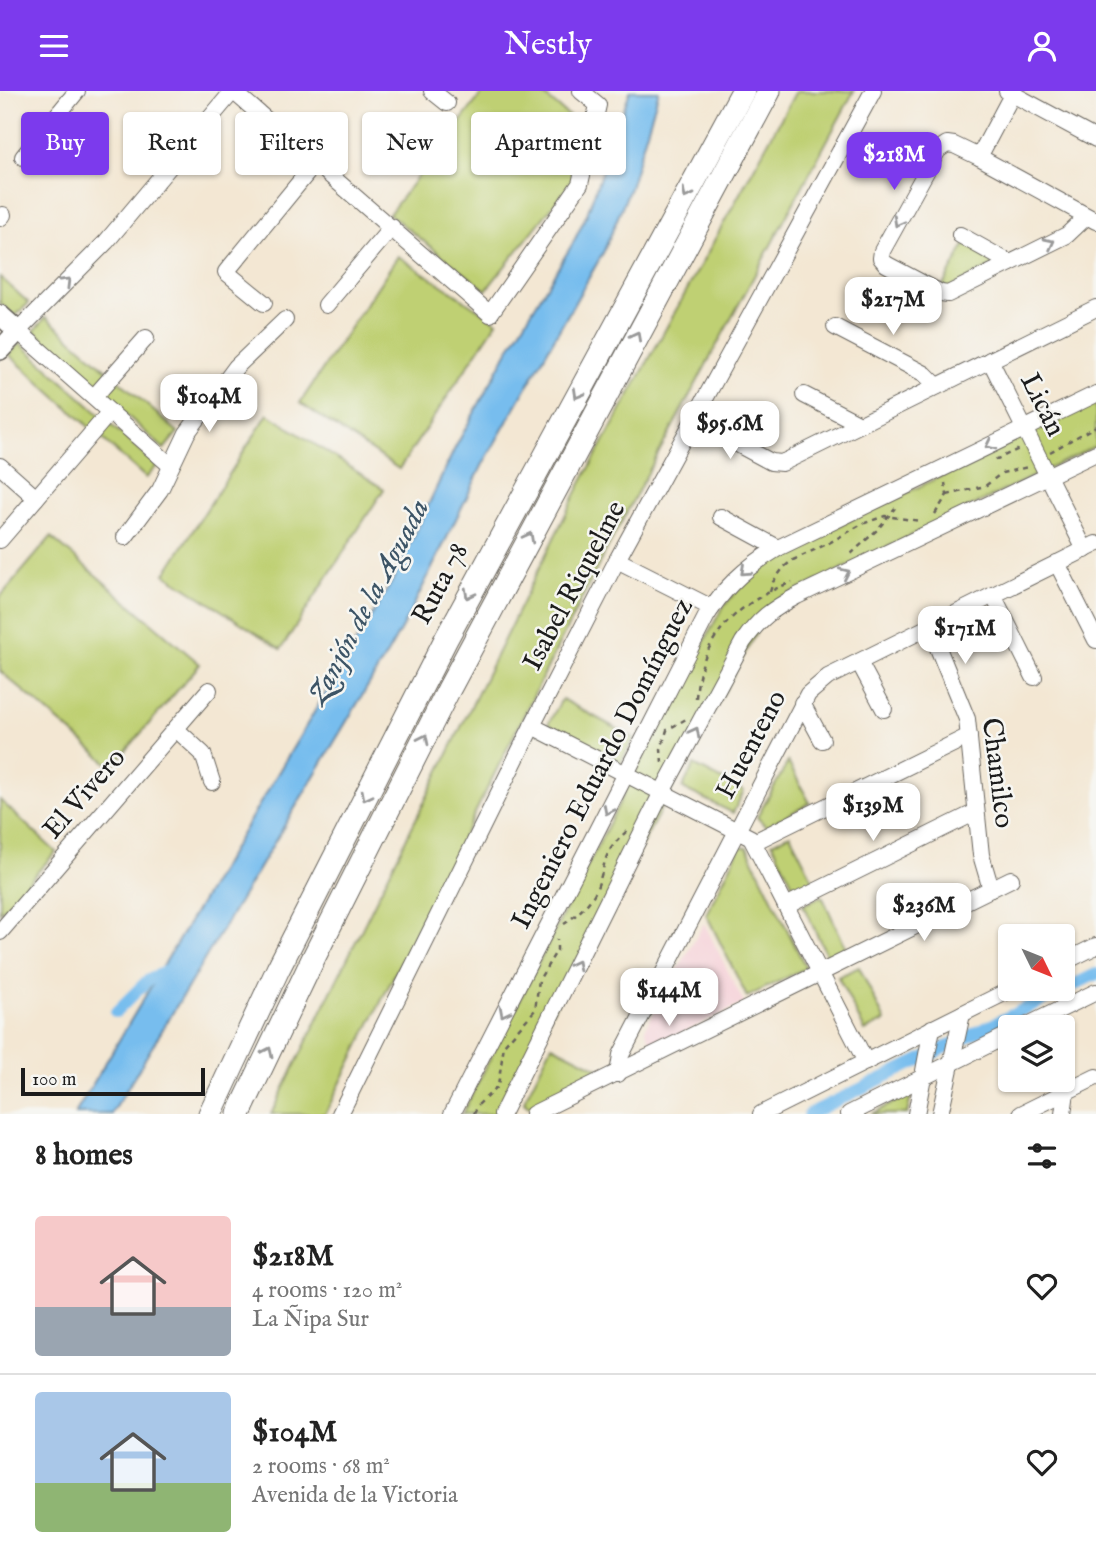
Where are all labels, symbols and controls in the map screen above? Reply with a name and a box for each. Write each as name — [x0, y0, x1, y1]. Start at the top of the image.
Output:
text: Nestly — [504, 25, 592, 66]
icon: menu — [35, 27, 73, 65]
icon: person — [1023, 27, 1061, 65]
chip: Buy — [21, 112, 109, 175]
chip: Rent — [123, 112, 221, 175]
chip: Filters — [235, 112, 348, 175]
chip: New — [362, 112, 457, 175]
chip: Apartment — [471, 112, 626, 175]
pin: $218M — [845, 133, 943, 192]
text: $218M — [863, 140, 925, 169]
one-way arrow — [682, 187, 695, 199]
one-way arrow — [893, 214, 906, 227]
one-way arrow — [1043, 237, 1055, 251]
one-way arrow — [58, 277, 71, 290]
pin: $217M — [844, 278, 942, 337]
text: $217M — [861, 285, 925, 314]
one-way arrow — [628, 331, 641, 344]
street label: Licán — [1011, 368, 1073, 443]
pin: $104M — [160, 375, 258, 434]
text: $104M — [176, 382, 242, 411]
one-way arrow — [573, 387, 586, 399]
pin: $95.6M — [673, 401, 787, 461]
text: $95.6M — [696, 409, 764, 438]
one-way arrow — [985, 437, 998, 451]
water label: Zanjón de la Aguada — [298, 493, 439, 714]
street label: Isabel Riquelme — [516, 495, 635, 677]
one-way arrow — [521, 532, 534, 544]
street label: Ruta 78 — [405, 537, 477, 631]
one-way arrow — [740, 563, 753, 576]
one-way arrow — [838, 567, 850, 581]
one-way arrow — [464, 586, 477, 599]
street label: Ingeniero Eduardo Domínguez — [504, 593, 702, 935]
pin: $171M — [916, 607, 1014, 666]
text: $171M — [934, 614, 996, 643]
street label: Huenteno — [709, 685, 795, 805]
street label: Chamilco — [973, 716, 1021, 830]
one-way arrow — [686, 727, 700, 739]
one-way arrow — [415, 734, 429, 746]
street label: El Vivero — [36, 741, 134, 847]
pin: $139M — [824, 783, 922, 843]
one-way arrow — [360, 789, 374, 801]
text: $139M — [842, 791, 904, 820]
one-way arrow — [603, 803, 617, 815]
pin: $236M — [875, 883, 973, 943]
text: $236M — [892, 891, 956, 920]
north arrow — [998, 924, 1074, 1001]
map controls — [998, 924, 1075, 1092]
one-way arrow — [567, 960, 581, 972]
pin: $144M — [620, 969, 718, 1028]
text: $144M — [636, 976, 702, 1005]
one-way arrow — [499, 1005, 513, 1017]
button: layers — [998, 1015, 1075, 1092]
one-way arrow — [260, 1047, 274, 1059]
scale bar — [21, 1065, 205, 1097]
text: 100 m — [32, 1068, 76, 1092]
text: 8 homes — [35, 1137, 133, 1175]
icon: filters — [1023, 1137, 1061, 1175]
text: $218M — [252, 1238, 334, 1276]
icon: home — [91, 1244, 175, 1328]
icon: heart — [1023, 1267, 1061, 1305]
text: 4 rooms · 120 m² — [252, 1276, 402, 1305]
text: La Ñipa Sur — [252, 1305, 369, 1334]
text: $104M — [252, 1414, 337, 1452]
icon: home — [91, 1420, 175, 1504]
icon: heart — [1023, 1443, 1061, 1481]
text: 2 rooms · 68 m² — [252, 1452, 390, 1481]
text: Avenida de la Victoria — [252, 1481, 458, 1510]

